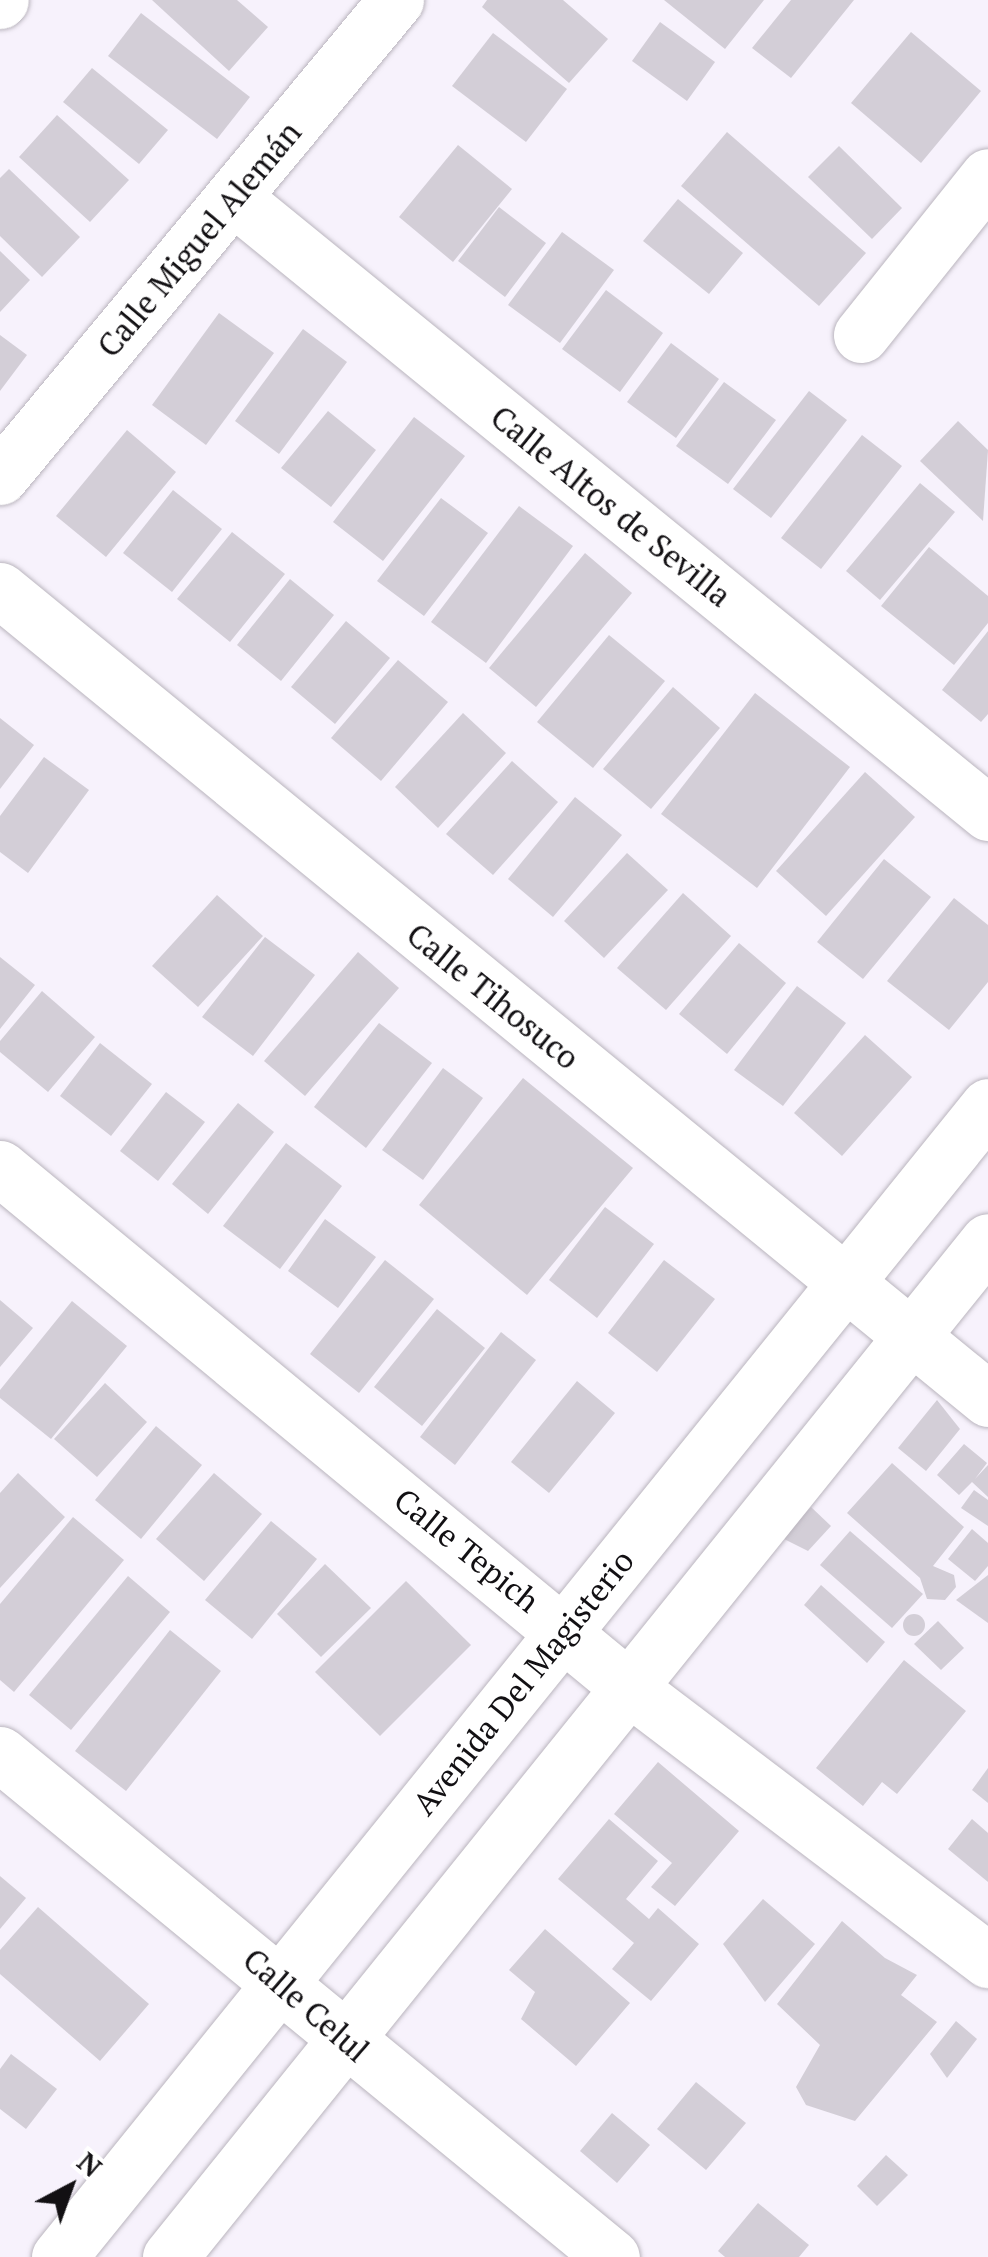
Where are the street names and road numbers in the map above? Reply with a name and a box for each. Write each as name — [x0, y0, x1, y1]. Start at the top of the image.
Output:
street label: Calle Miguel Alemán — [89, 113, 309, 365]
street label: Calle Altos de Sevilla — [483, 397, 739, 615]
street label: Calle Tihosuco — [399, 915, 587, 1077]
street label: Calle Tepich — [387, 1480, 547, 1620]
street label: Avenida Del Magisterio — [404, 1542, 642, 1822]
street label: Calle Celul — [235, 1940, 377, 2070]

